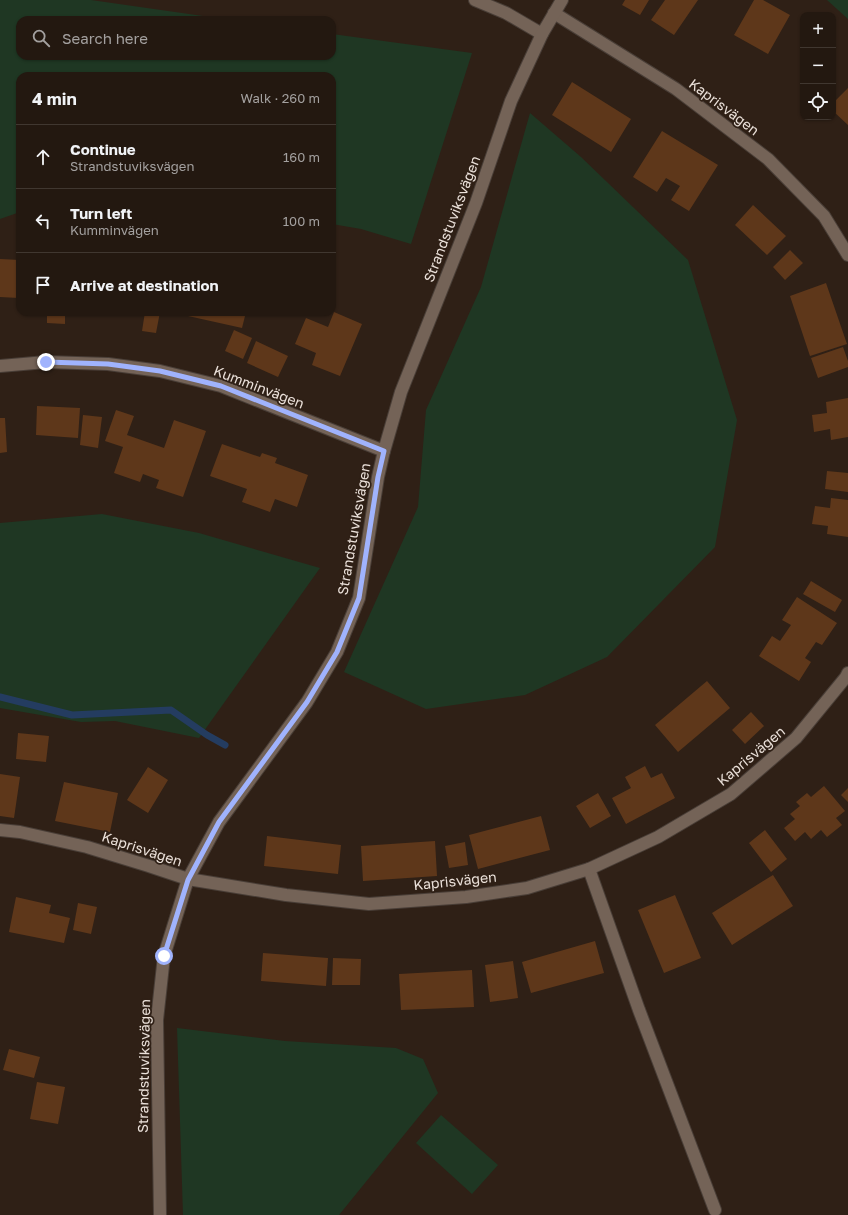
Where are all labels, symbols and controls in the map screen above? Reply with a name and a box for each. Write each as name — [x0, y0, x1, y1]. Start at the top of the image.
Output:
map controls — [800, 12, 836, 120]
button: + — [800, 12, 836, 48]
search box — [16, 16, 336, 60]
icon: search — [30, 27, 52, 49]
text: Search here — [62, 29, 148, 47]
button: − — [800, 48, 836, 84]
street label: Kaprisvägen — [686, 75, 763, 139]
button: locate — [800, 84, 836, 120]
text: 4 min — [32, 88, 77, 109]
text: Walk · 260 m — [241, 90, 320, 106]
text: Continue — [70, 140, 136, 158]
icon: ahead — [32, 146, 54, 168]
text: 160 m — [283, 149, 320, 165]
street label: Strandstuviksvägen — [420, 153, 483, 284]
text: Strandstuviksvägen — [70, 158, 194, 174]
text: Turn left — [70, 204, 132, 222]
icon: left — [32, 210, 54, 232]
text: 100 m — [283, 213, 320, 229]
text: Kumminvägen — [70, 222, 159, 238]
icon: arrive — [32, 274, 54, 296]
text: Arrive at destination — [70, 276, 219, 294]
route end — [37, 353, 55, 371]
street label: Kumminvägen — [212, 361, 307, 412]
street label: Strandstuviksvägen — [334, 461, 374, 596]
street label: Kaprisvägen — [713, 722, 788, 789]
street label: Kaprisvägen — [100, 828, 184, 870]
street label: Kaprisvägen — [413, 868, 497, 893]
route start — [155, 947, 173, 965]
street label: Strandstuviksvägen — [134, 999, 153, 1133]

